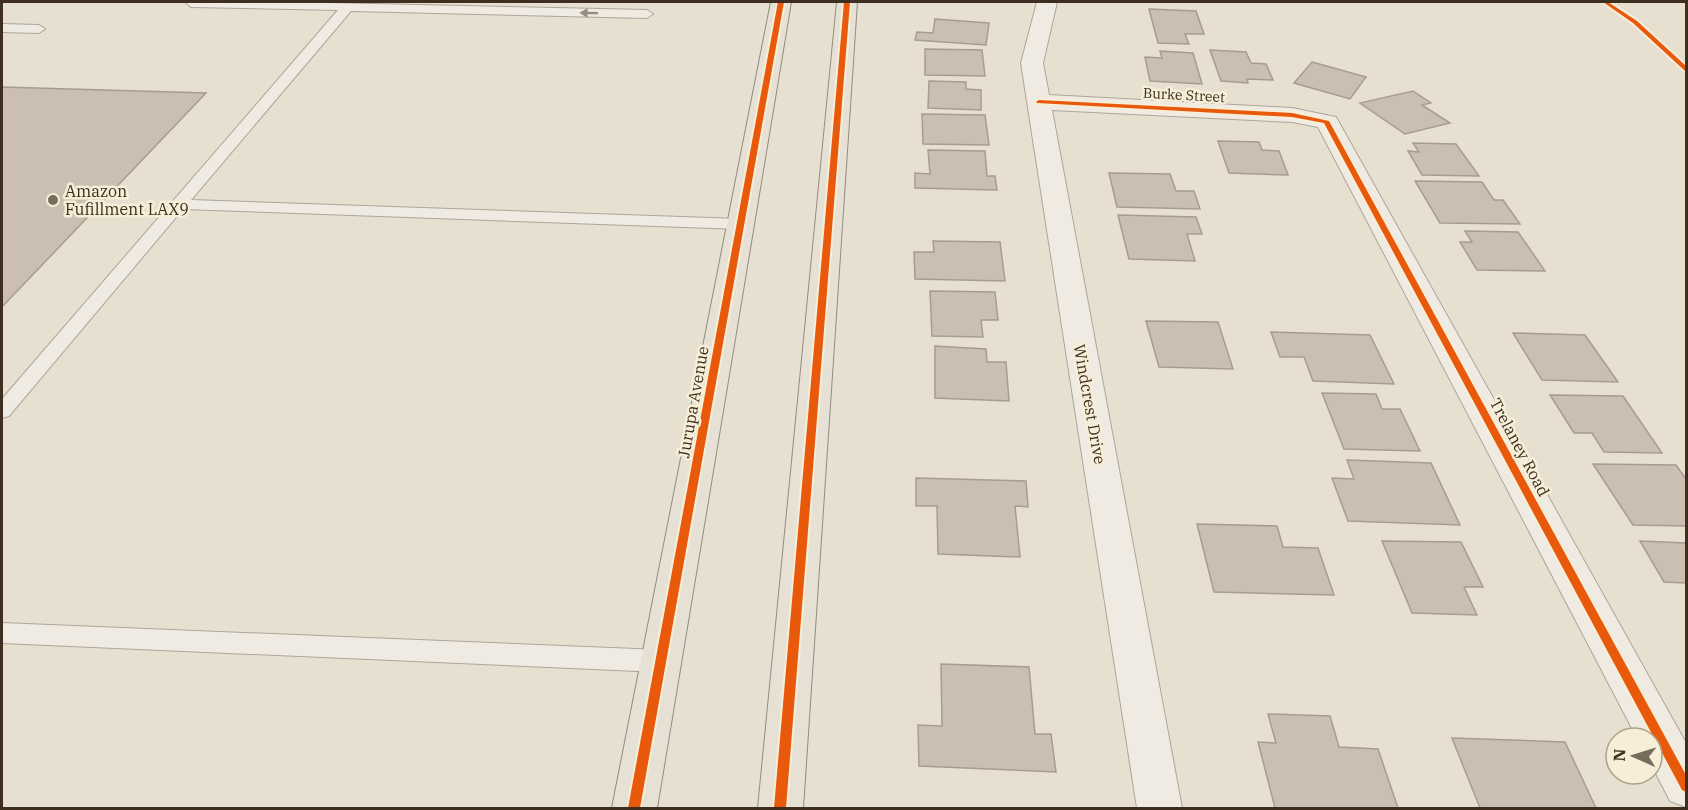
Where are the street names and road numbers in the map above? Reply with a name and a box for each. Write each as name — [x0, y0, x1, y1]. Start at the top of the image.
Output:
street label: Burke Street — [1143, 84, 1226, 106]
street label: Windcrest Drive — [1070, 342, 1110, 466]
street label: Jurupa Avenue — [673, 345, 713, 459]
street label: Trelaney Road — [1486, 394, 1554, 500]

